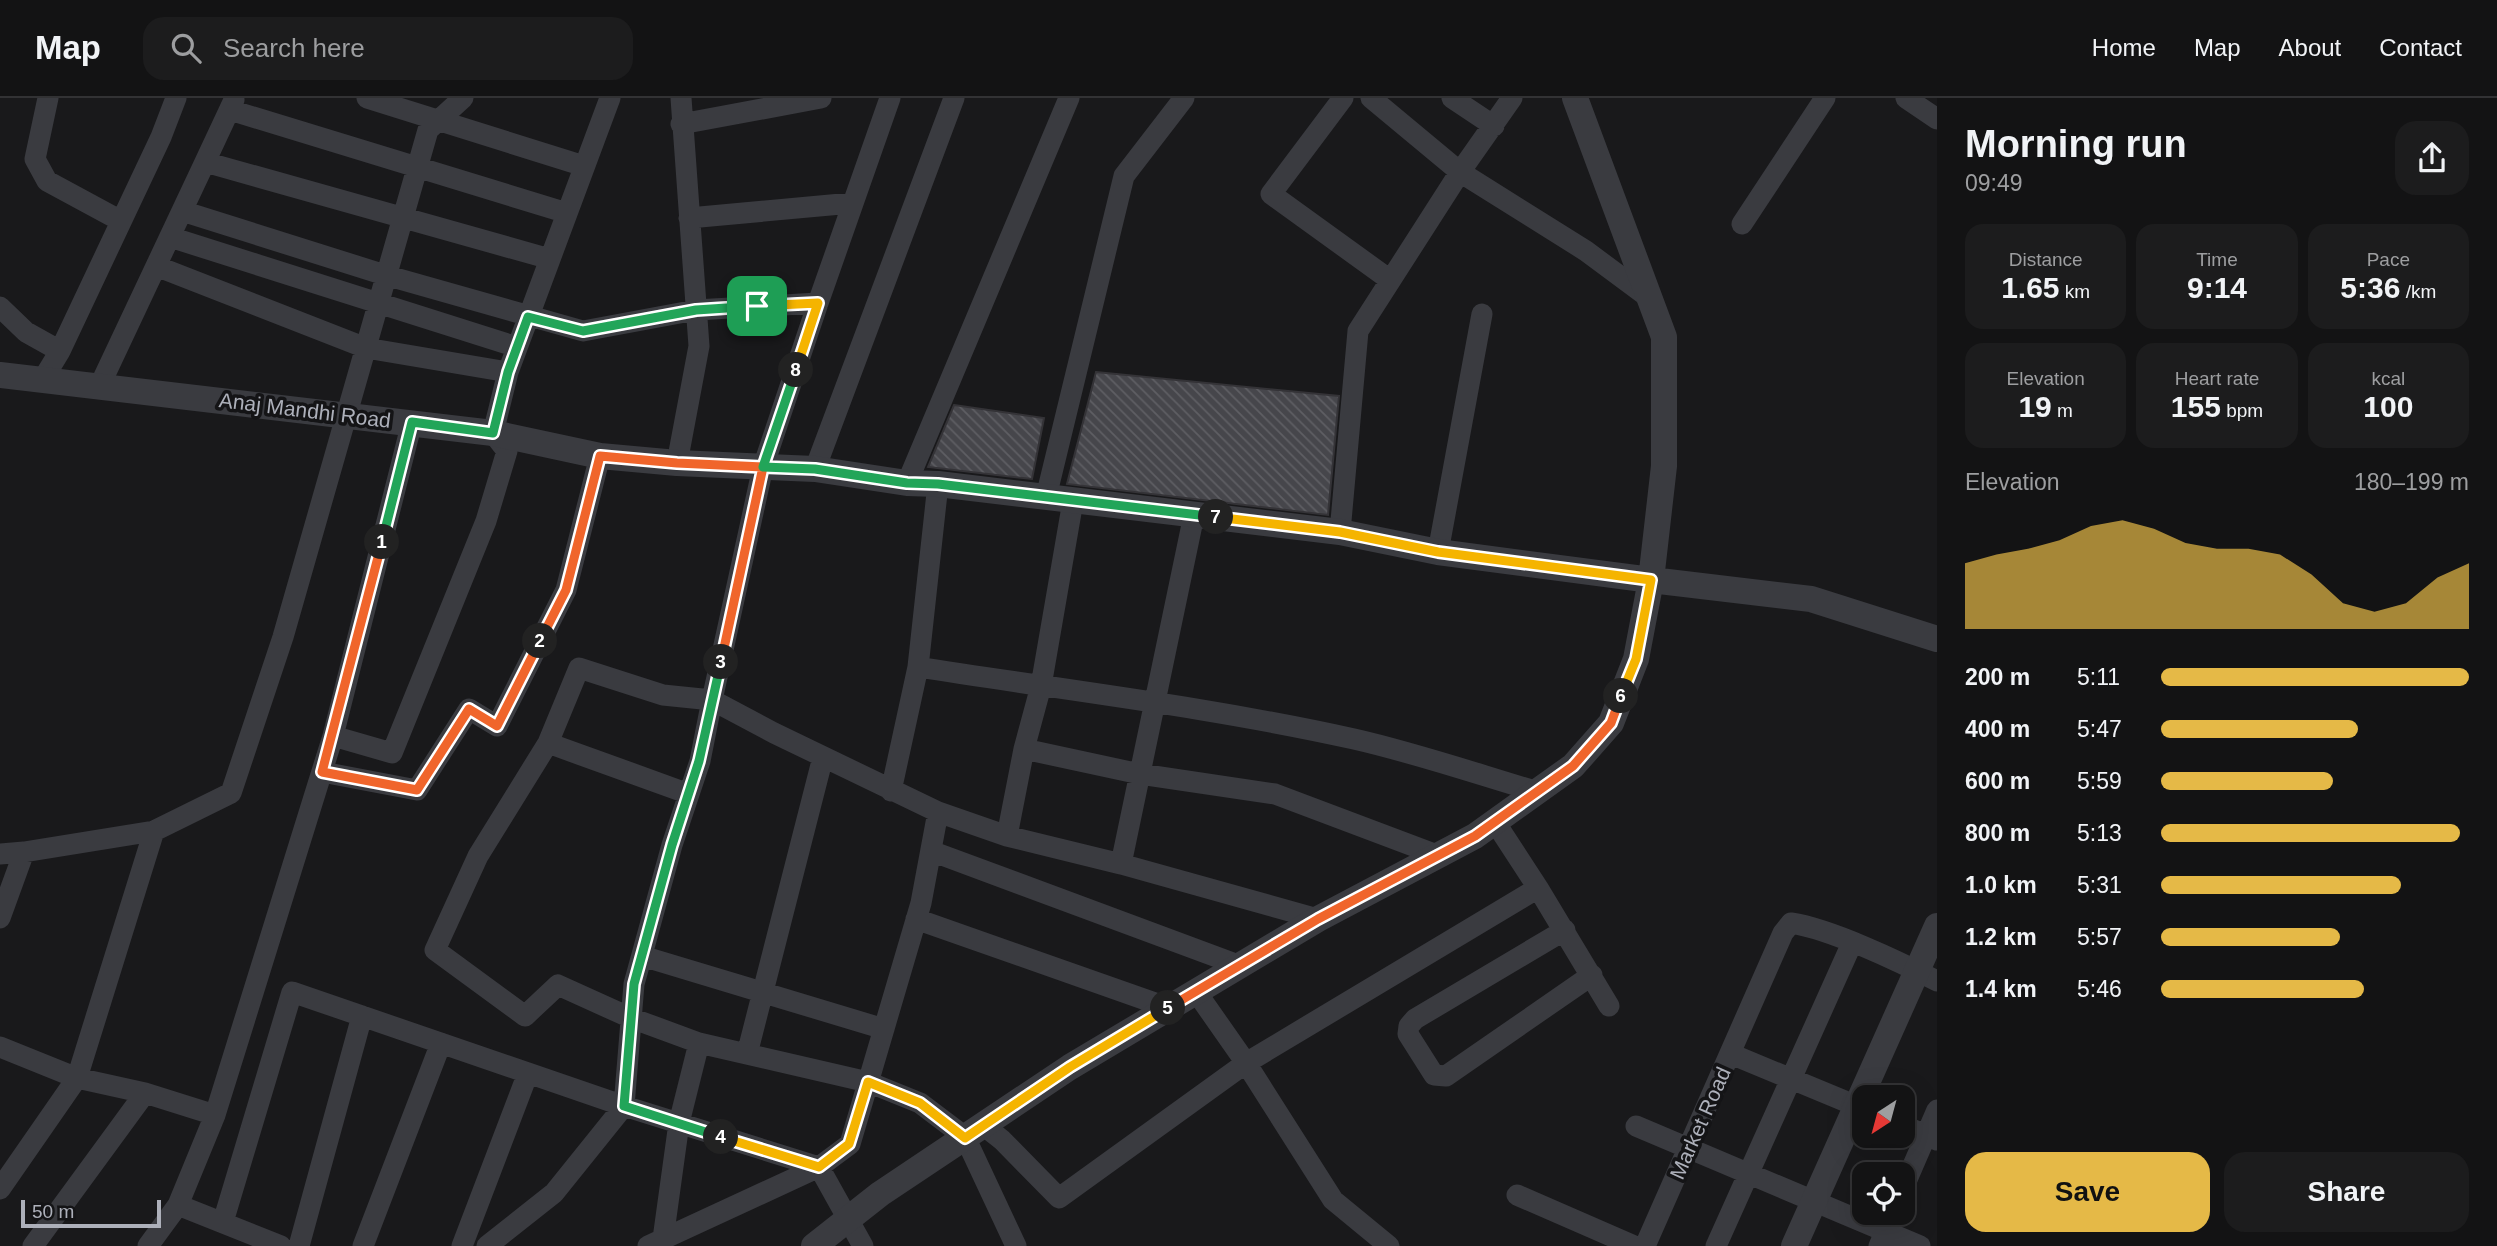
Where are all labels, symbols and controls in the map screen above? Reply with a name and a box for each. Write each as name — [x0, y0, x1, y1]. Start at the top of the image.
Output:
search box — [143, 17, 633, 80]
text: Map — [35, 29, 101, 66]
icon: search — [167, 29, 205, 67]
text: Search here — [223, 33, 365, 63]
text: Home — [2092, 34, 2156, 61]
text: Map — [2194, 34, 2241, 61]
text: About — [2279, 34, 2341, 61]
text: Contact — [2379, 34, 2462, 61]
button: share — [2395, 121, 2469, 195]
text: Morning run — [1965, 123, 2187, 165]
text: 09:49 — [1965, 170, 2023, 196]
text: Distance — [2009, 249, 2083, 270]
text: Time — [2196, 249, 2238, 270]
text: Pace — [2367, 249, 2410, 270]
text: 1.65 — [2001, 271, 2060, 304]
text: 9:14 — [2187, 271, 2247, 304]
text: 5:36 — [2340, 271, 2400, 304]
pin — [727, 276, 787, 336]
text: km — [2060, 281, 2090, 302]
text: /km — [2400, 281, 2436, 302]
icon: arrive — [738, 287, 776, 325]
pin: 8 — [778, 352, 814, 388]
text: 8 — [790, 359, 801, 380]
text: Elevation — [2007, 368, 2085, 389]
text: Heart rate — [2175, 368, 2259, 389]
text: kcal — [2371, 368, 2405, 389]
street label: Anaj Mandhi Road — [218, 388, 392, 432]
text: 19 — [2018, 390, 2052, 423]
text: 155 — [2171, 390, 2221, 423]
text: 100 — [2363, 390, 2413, 423]
text: m — [2052, 400, 2073, 421]
text: bpm — [2221, 400, 2263, 421]
text: Elevation — [1965, 469, 2060, 495]
text: 180–199 m — [2354, 469, 2469, 495]
pin: 7 — [1198, 500, 1234, 534]
text: 7 — [1210, 506, 1221, 527]
pin: 1 — [364, 524, 400, 560]
text: 1 — [376, 531, 387, 552]
pin: 2 — [522, 624, 558, 658]
text: 2 — [534, 630, 545, 651]
pin: 3 — [704, 644, 738, 680]
text: 3 — [715, 651, 726, 672]
text: 200 m — [1965, 664, 2030, 690]
text: 5:11 — [2077, 664, 2120, 690]
pin: 6 — [1604, 678, 1638, 714]
text: 6 — [1615, 685, 1626, 706]
text: 400 m — [1965, 716, 2030, 742]
text: 5:47 — [2077, 716, 2122, 742]
text: 600 m — [1965, 768, 2030, 794]
text: 5:59 — [2077, 768, 2122, 794]
text: 800 m — [1965, 820, 2030, 846]
text: 5:13 — [2077, 820, 2122, 846]
text: 1.0 km — [1965, 872, 2037, 898]
text: 5:31 — [2077, 872, 2122, 898]
text: 1.2 km — [1965, 924, 2037, 950]
text: 5:57 — [2077, 924, 2122, 950]
text: 1.4 km — [1965, 976, 2037, 1002]
text: 5:46 — [2077, 976, 2122, 1002]
pin: 5 — [1150, 990, 1186, 1026]
text: 5 — [1162, 997, 1173, 1018]
street label: Market Road — [1665, 1063, 1735, 1183]
north arrow — [1852, 1085, 1914, 1148]
map controls — [1852, 1085, 1915, 1225]
pin: 4 — [704, 1119, 738, 1154]
text: 4 — [715, 1126, 726, 1147]
button: Save — [1965, 1152, 2210, 1232]
button: Share — [2224, 1152, 2469, 1232]
button: locate — [1852, 1162, 1915, 1225]
scale bar — [21, 1197, 161, 1229]
text: 50 m — [32, 1201, 74, 1222]

